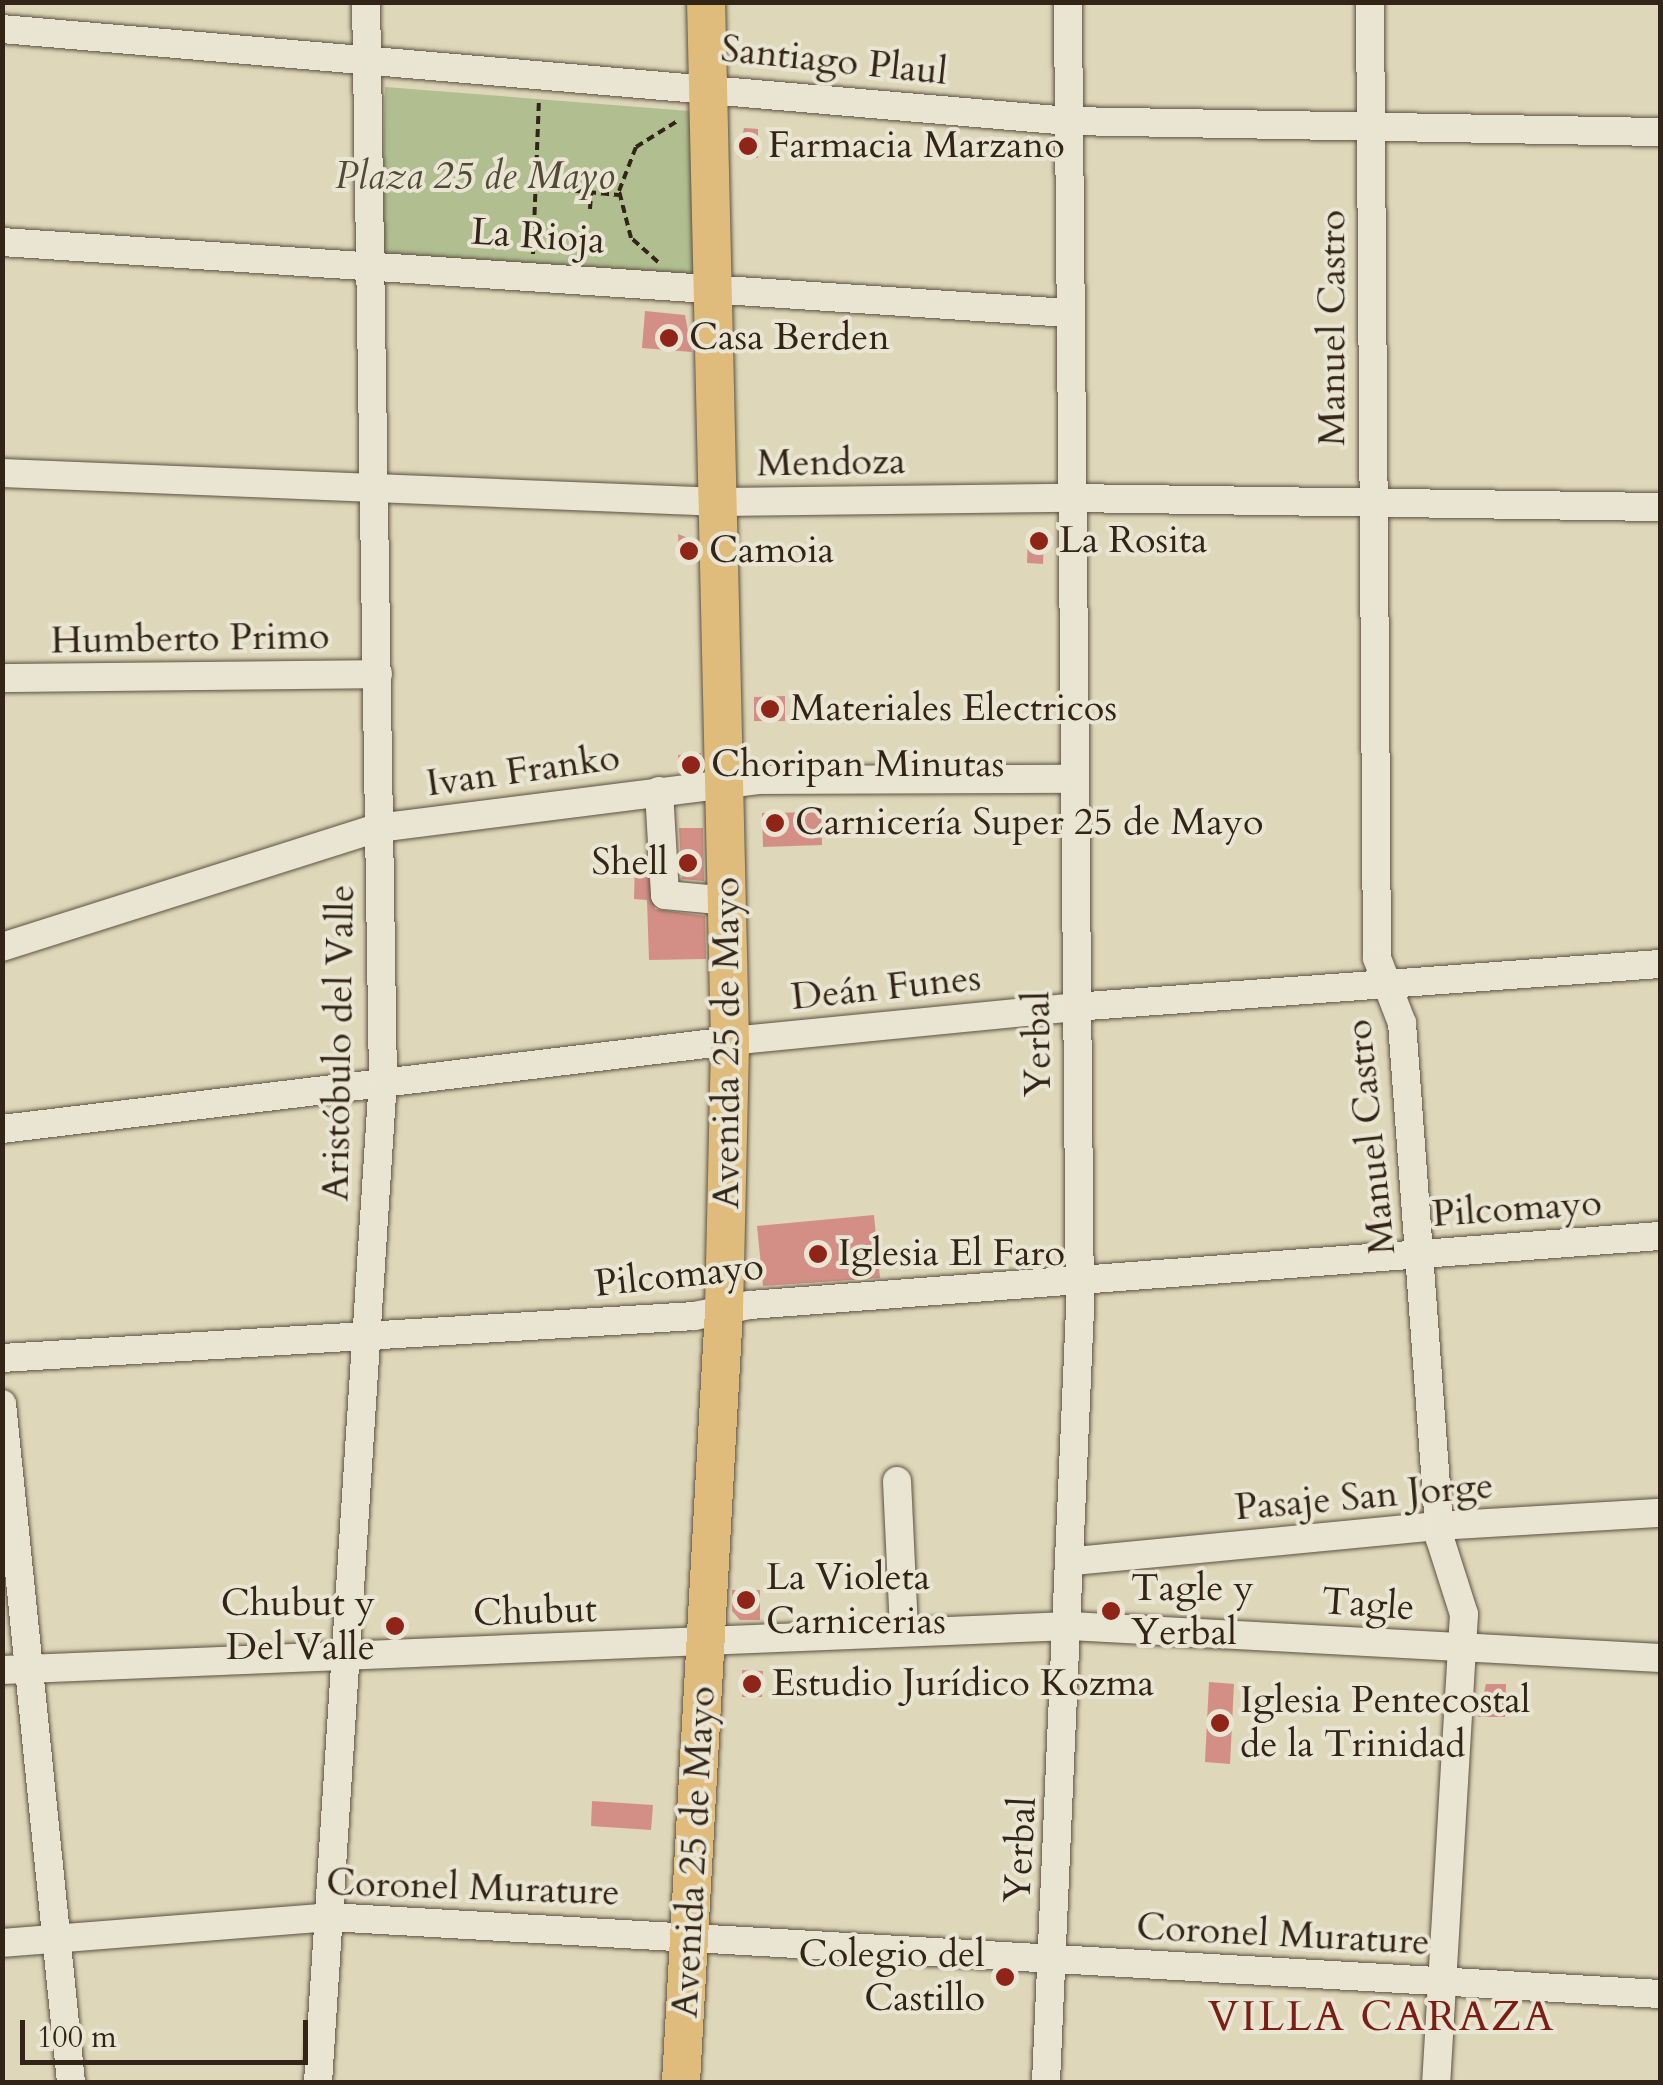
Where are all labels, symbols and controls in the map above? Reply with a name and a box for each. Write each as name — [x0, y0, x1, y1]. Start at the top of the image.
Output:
street label: Santiago Plaul — [719, 26, 949, 96]
place label: Farmacia Marzano — [768, 123, 1065, 169]
marker: Farmacia Marzano — [737, 135, 759, 157]
park label: Plaza 25 de Mayo — [335, 154, 615, 200]
street label: La Rioja — [469, 210, 607, 264]
street label: Manuel Castro — [1310, 210, 1356, 446]
place label: Casa Berden — [689, 315, 890, 361]
marker: Casa Berden — [658, 327, 680, 349]
street label: Mendoza — [756, 439, 906, 487]
place label: La Rosita — [1059, 518, 1207, 564]
place label: Camoia — [709, 528, 834, 574]
marker: La Rosita — [1028, 530, 1050, 552]
marker: Camoia — [678, 540, 700, 562]
street label: Humberto Primo — [50, 614, 330, 664]
place label: Materiales Electricos — [790, 686, 1117, 732]
marker: Materiales Electricos — [759, 698, 781, 720]
street label: Ivan Franko — [423, 735, 623, 807]
place label: Choripan Minutas — [711, 742, 1005, 788]
marker: Choripan Minutas — [680, 754, 702, 776]
place label: Carnicería Super 25 de Mayo — [795, 800, 1263, 846]
marker: Carnicería Super 25 de Mayo — [764, 812, 786, 834]
place label: Shell — [592, 840, 668, 886]
marker: Shell — [677, 852, 699, 874]
street label: Avenida 25 de Mayo — [704, 877, 750, 1209]
street label: Aristóbulo del Valle — [313, 884, 365, 1202]
street label: Deán Funes — [789, 955, 983, 1021]
street label: Yerbal — [1014, 991, 1062, 1097]
street label: Manuel Castro — [1336, 1017, 1406, 1257]
street label: Pilcomayo — [1431, 1180, 1603, 1238]
place label: Iglesia El Faro — [838, 1231, 1065, 1277]
marker: Iglesia El Faro — [807, 1243, 829, 1265]
street label: Pilcomayo — [592, 1244, 766, 1308]
street label: Pasaje San Jorge — [1233, 1463, 1495, 1531]
place label: La Violeta Carnicerias — [766, 1555, 946, 1645]
place label: Tagle y Yerbal — [1131, 1566, 1254, 1656]
street label: Tagle — [1320, 1579, 1416, 1631]
place label: Chubut y Del Valle — [221, 1581, 375, 1670]
street label: Chubut — [472, 1587, 598, 1637]
marker: La Violeta Carnicerias — [735, 1589, 757, 1611]
marker: Tagle y Yerbal — [1100, 1600, 1122, 1622]
marker: Chubut y Del Valle — [384, 1615, 406, 1637]
place label: Estudio Jurídico Kozma — [772, 1661, 1154, 1707]
marker: Estudio Jurídico Kozma — [741, 1673, 763, 1695]
place label: Iglesia Pentecostal de la Trinidad — [1240, 1678, 1530, 1768]
street label: Avenida 25 de Mayo — [663, 1685, 725, 2019]
marker: Iglesia Pentecostal de la Trinidad — [1209, 1712, 1231, 1734]
street label: Yerbal — [995, 1796, 1047, 1904]
street label: Coronel Murature — [325, 1860, 621, 1916]
street label: Coronel Murature — [1135, 1905, 1431, 1965]
place label: Colegio del Castillo — [799, 1932, 985, 2022]
marker: Colegio del Castillo — [994, 1966, 1016, 1988]
district label: VILLA CARAZA — [1208, 1992, 1556, 2042]
scale bar — [25, 2000, 312, 2062]
text: 100 m — [37, 2017, 117, 2058]

